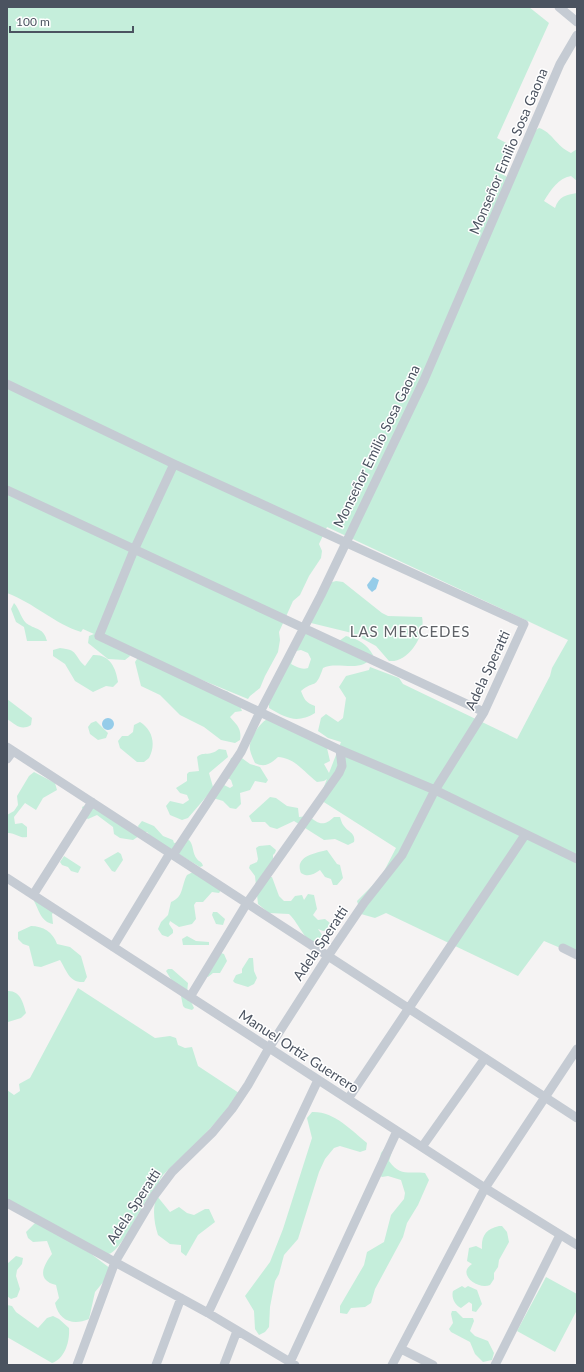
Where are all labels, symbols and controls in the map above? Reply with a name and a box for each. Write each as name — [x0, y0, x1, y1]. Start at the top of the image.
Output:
scale bar — [10, 8, 133, 34]
text: 100 m — [16, 14, 50, 29]
street label: Monseñor Emilio Sosa Gaona — [465, 65, 551, 237]
street label: Monseñor Emilio Sosa Gaona — [329, 362, 423, 530]
district label: LAS MERCEDES — [350, 622, 470, 640]
street label: Adela Speratti — [461, 627, 513, 713]
street label: Adela Speratti — [289, 903, 351, 983]
street label: Manuel Ortiz Guerrero — [236, 1006, 362, 1096]
street label: Adela Speratti — [102, 1165, 164, 1247]

